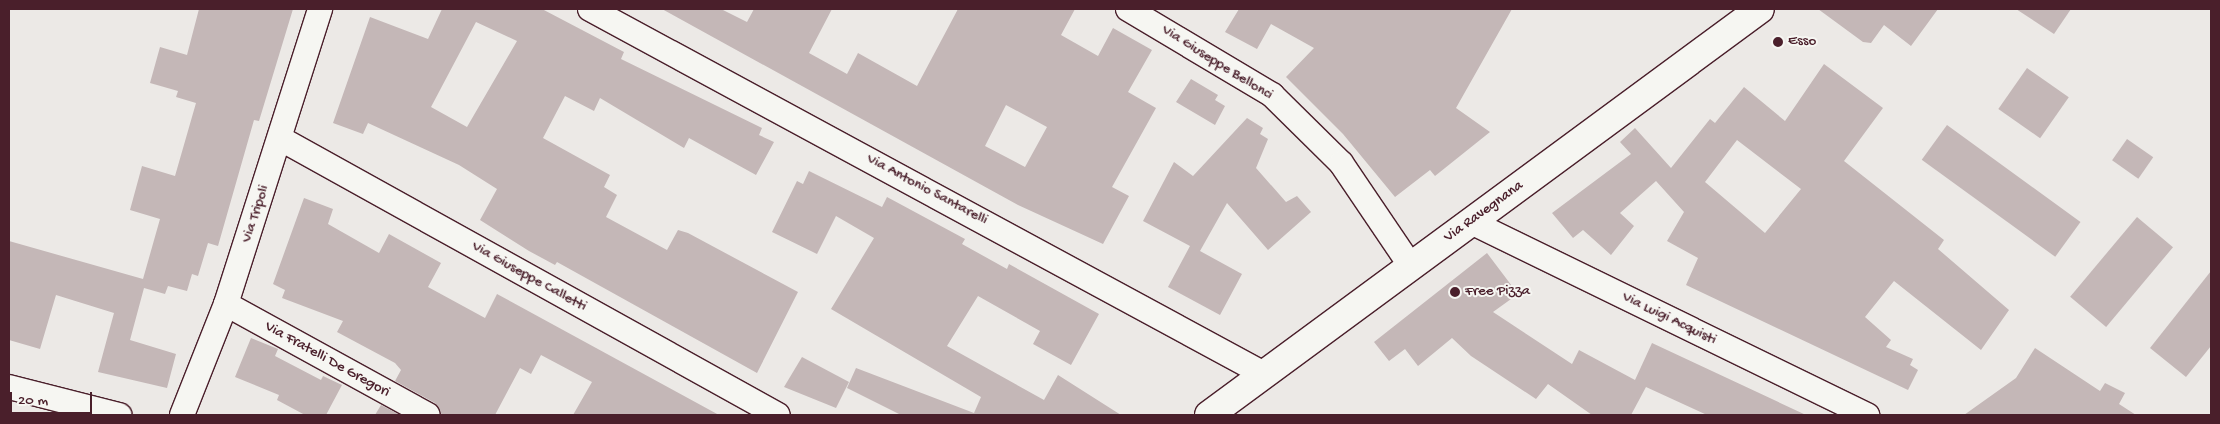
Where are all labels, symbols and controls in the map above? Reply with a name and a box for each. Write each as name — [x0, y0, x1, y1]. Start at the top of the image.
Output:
street label: Via Giuseppe Bellonci — [1158, 21, 1276, 105]
place label: Esso — [1788, 33, 1816, 51]
marker: Esso — [1772, 36, 1784, 48]
street label: Via Antonio Santarelli — [863, 150, 991, 230]
street label: Via Ravegnana — [1441, 177, 1527, 247]
street label: Via Tripoli — [238, 183, 274, 245]
street label: Via Giuseppe Calletti — [468, 238, 590, 316]
place label: Free Pizza — [1465, 283, 1530, 301]
marker: Free Pizza — [1449, 286, 1461, 298]
street label: Via Luigi Acquisti — [1619, 288, 1719, 350]
street label: Via Fratelli De Gregori — [261, 318, 393, 402]
scale bar — [12, 382, 95, 414]
text: 20 m — [18, 392, 48, 410]

